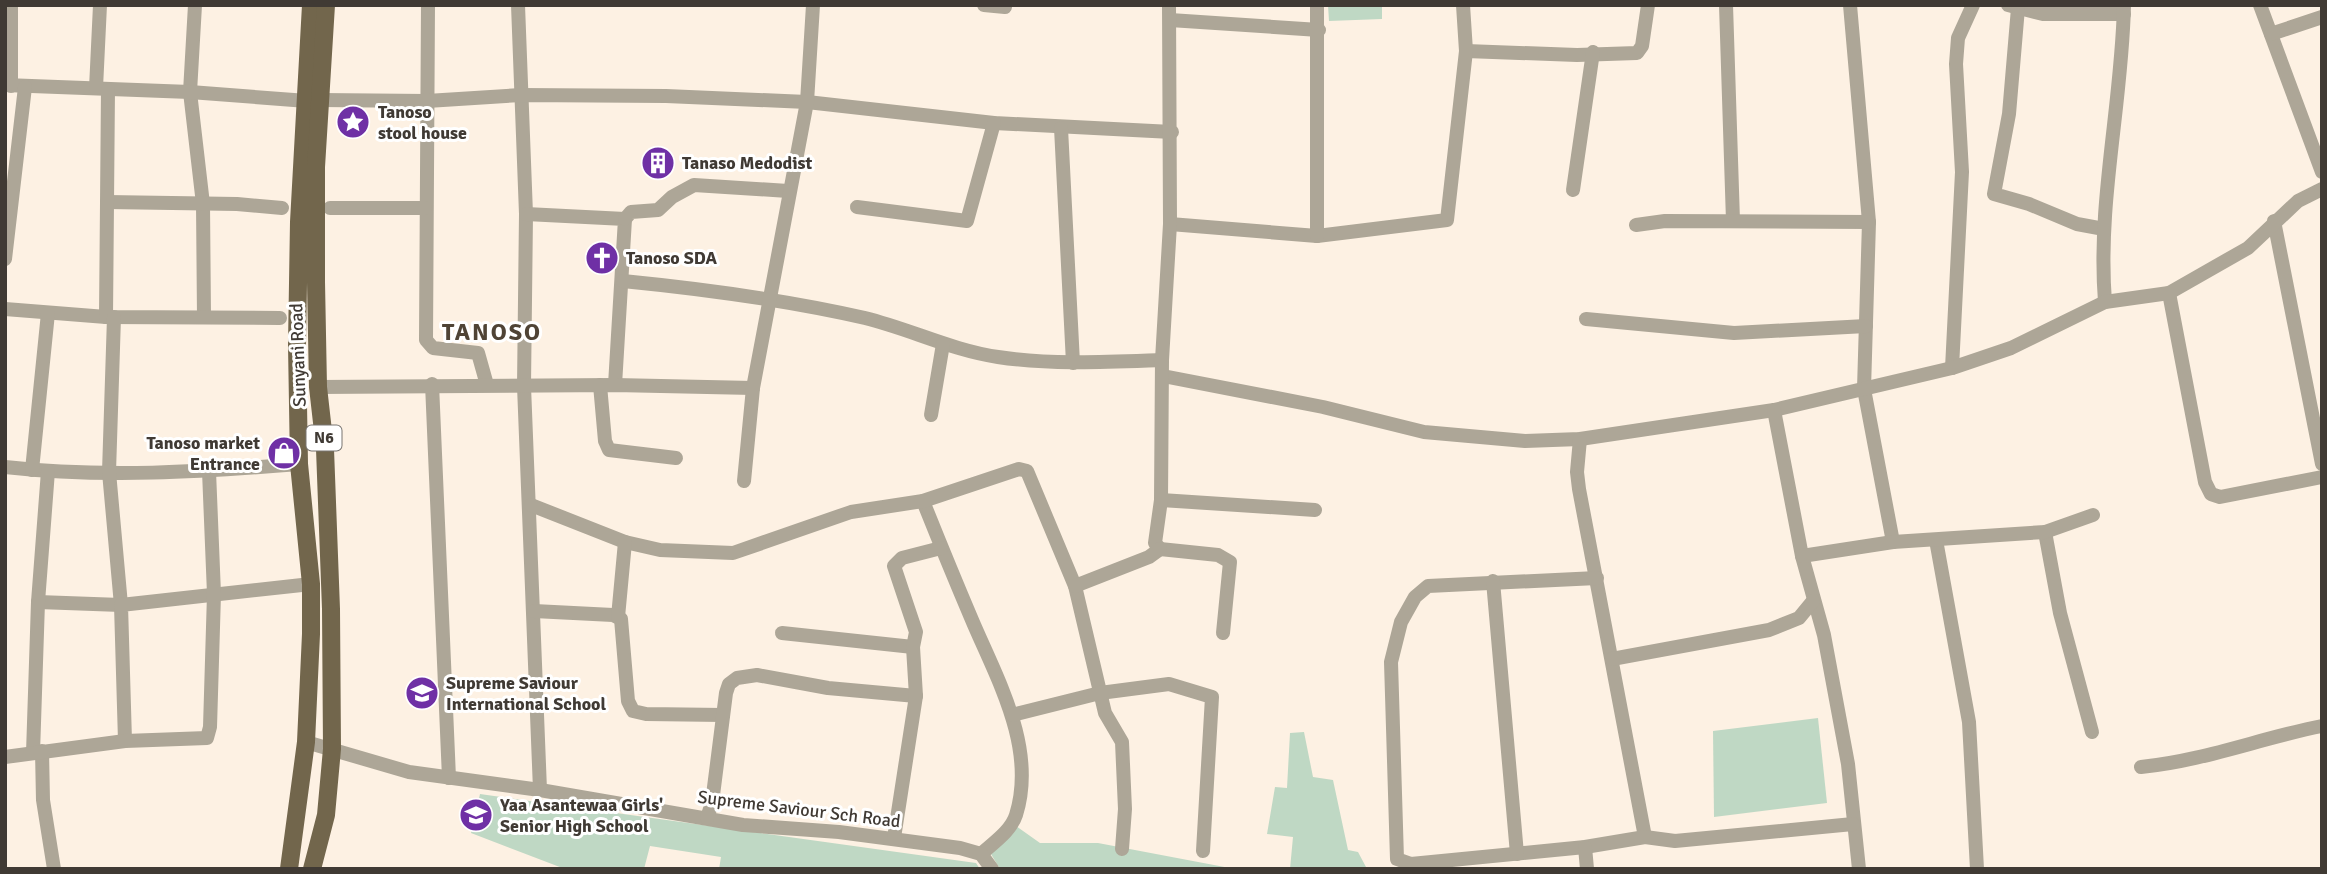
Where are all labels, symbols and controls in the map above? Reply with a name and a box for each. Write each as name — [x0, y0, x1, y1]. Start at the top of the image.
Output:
place label: Tanoso stool house — [378, 101, 467, 144]
place icon: Tanoso stool house — [334, 103, 372, 141]
building icon: Tanaso Medodist — [639, 144, 677, 182]
place label: Tanaso Medodist — [682, 152, 813, 174]
church icon: Tanoso SDA — [583, 239, 621, 277]
place label: Tanoso SDA — [626, 247, 718, 269]
street label: Sunyani Road — [285, 303, 311, 407]
district label: TANOSO — [442, 317, 542, 347]
road number: N6 — [306, 426, 342, 450]
place label: Tanoso market Entrance — [147, 432, 260, 475]
shop icon: Tanoso market Entrance — [265, 434, 303, 472]
place label: Supreme Saviour International School — [446, 672, 606, 715]
school or university icon: Supreme Saviour International School — [403, 674, 441, 712]
street label: Supreme Saviour Sch Road — [696, 786, 902, 832]
place label: Yaa Asantewaa Girls' Senior High School — [499, 794, 663, 837]
school or university icon: Yaa Asantewaa Girls' Senior High School — [457, 796, 495, 834]

